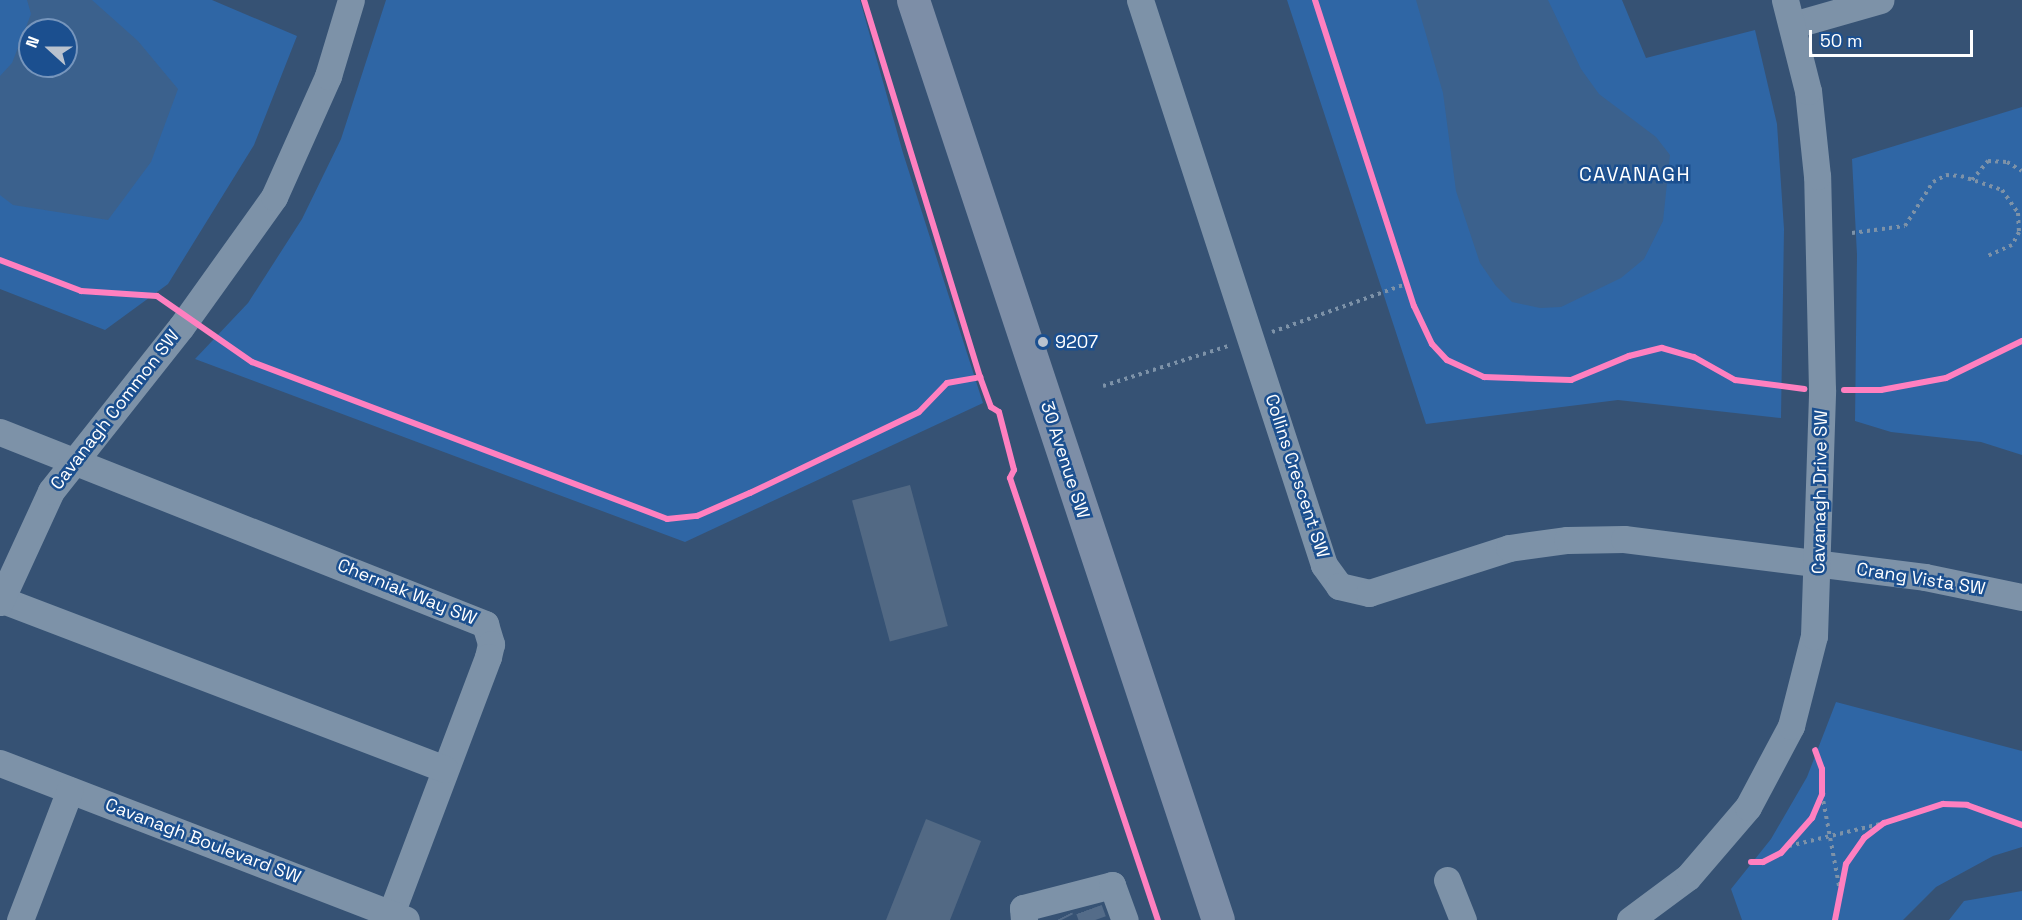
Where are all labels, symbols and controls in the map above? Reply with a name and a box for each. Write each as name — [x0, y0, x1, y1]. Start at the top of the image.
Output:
north arrow — [18, 18, 78, 78]
scale bar — [1812, 18, 1976, 56]
text: 50 m — [1820, 29, 1862, 52]
text: N — [21, 33, 44, 51]
district label: CAVANAGH — [1579, 162, 1691, 186]
street label: Cavanagh Common SW — [46, 326, 184, 494]
place label: 9207 — [1055, 331, 1098, 353]
marker: 9207 — [1036, 335, 1050, 349]
street label: Collins Crescent SW — [1260, 391, 1334, 561]
street label: 30 Avenue SW — [1036, 399, 1094, 521]
street label: Cavanagh Drive SW — [1808, 410, 1832, 574]
street label: Cherniak Way SW — [334, 554, 480, 630]
street label: Crang Vista SW — [1855, 558, 1987, 600]
street label: Cavanagh Boulevard SW — [102, 794, 304, 888]

